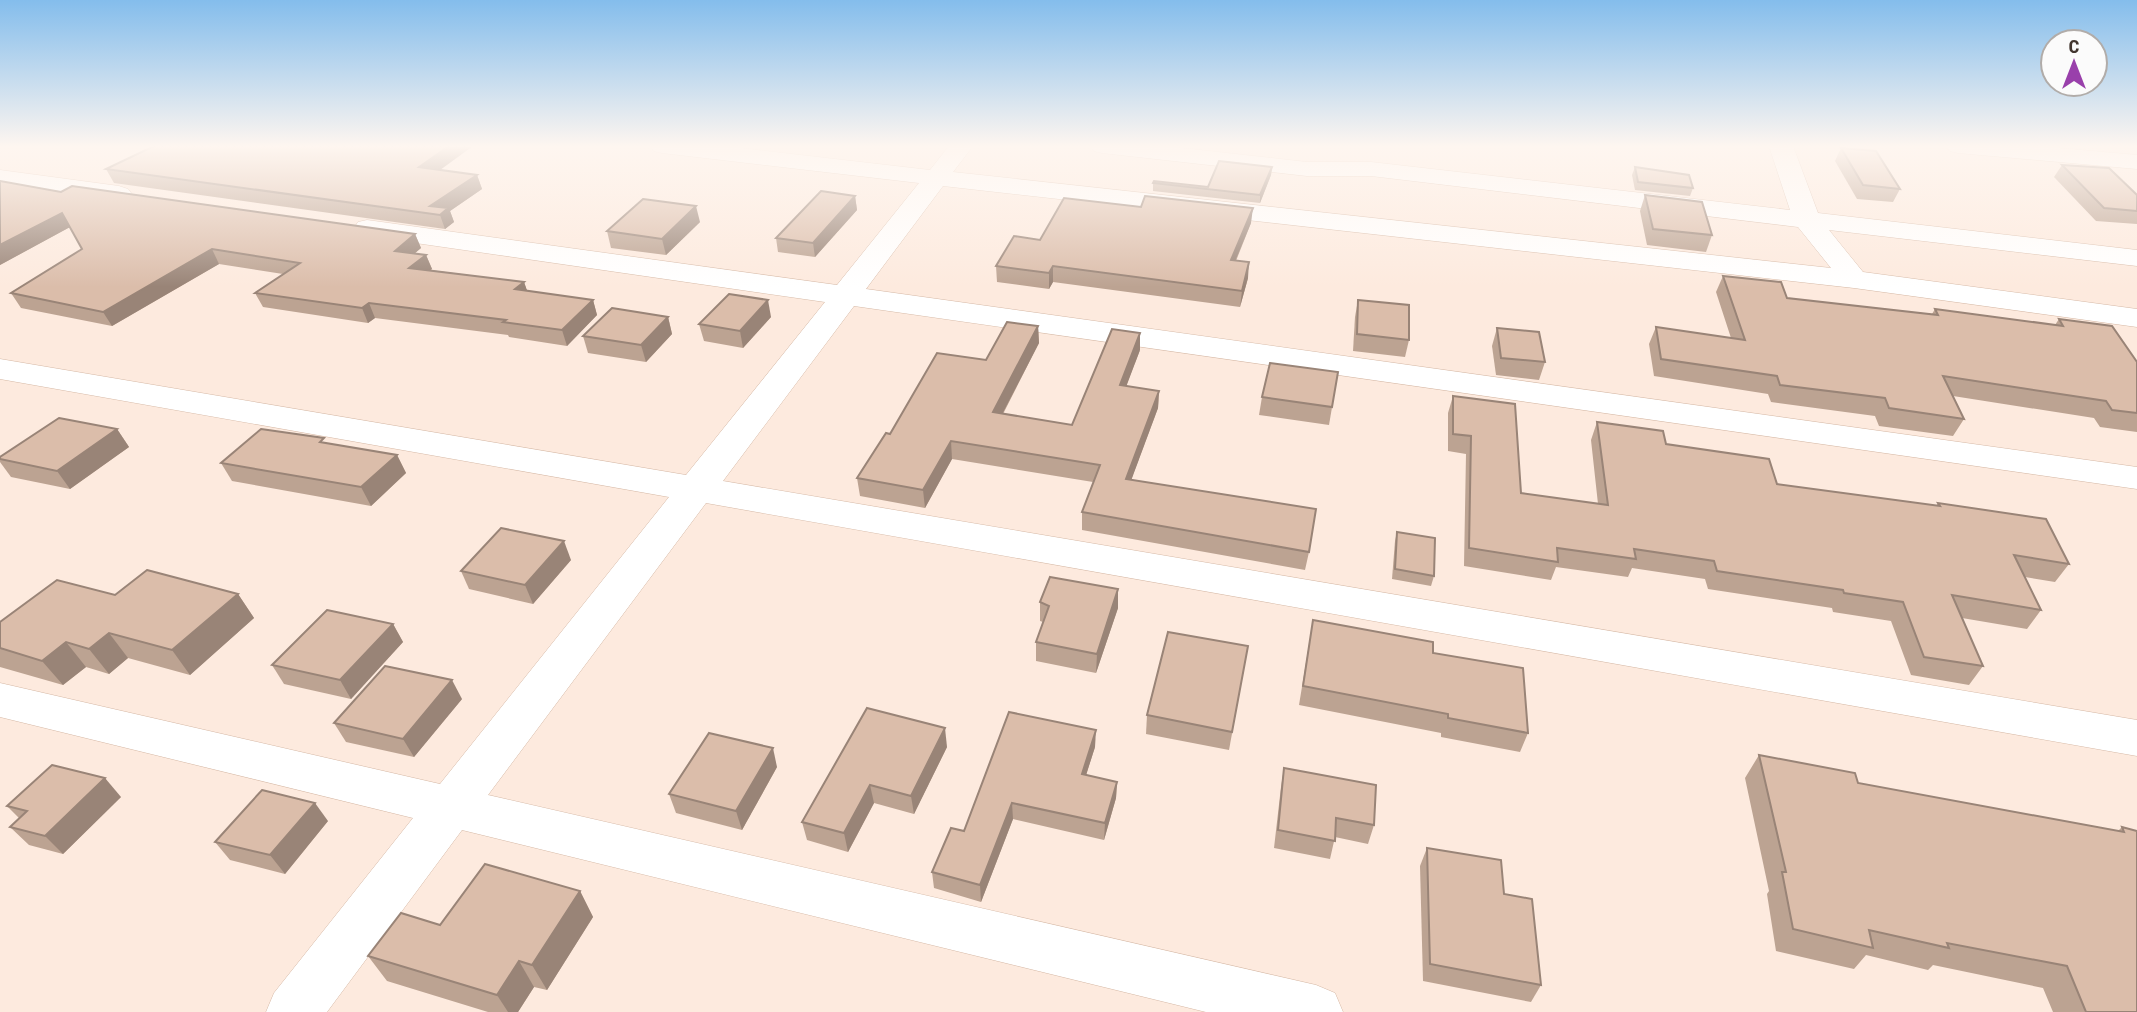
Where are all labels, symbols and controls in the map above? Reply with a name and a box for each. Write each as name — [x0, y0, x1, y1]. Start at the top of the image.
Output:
north arrow — [2039, 28, 2109, 98]
text: С — [2069, 35, 2080, 58]

